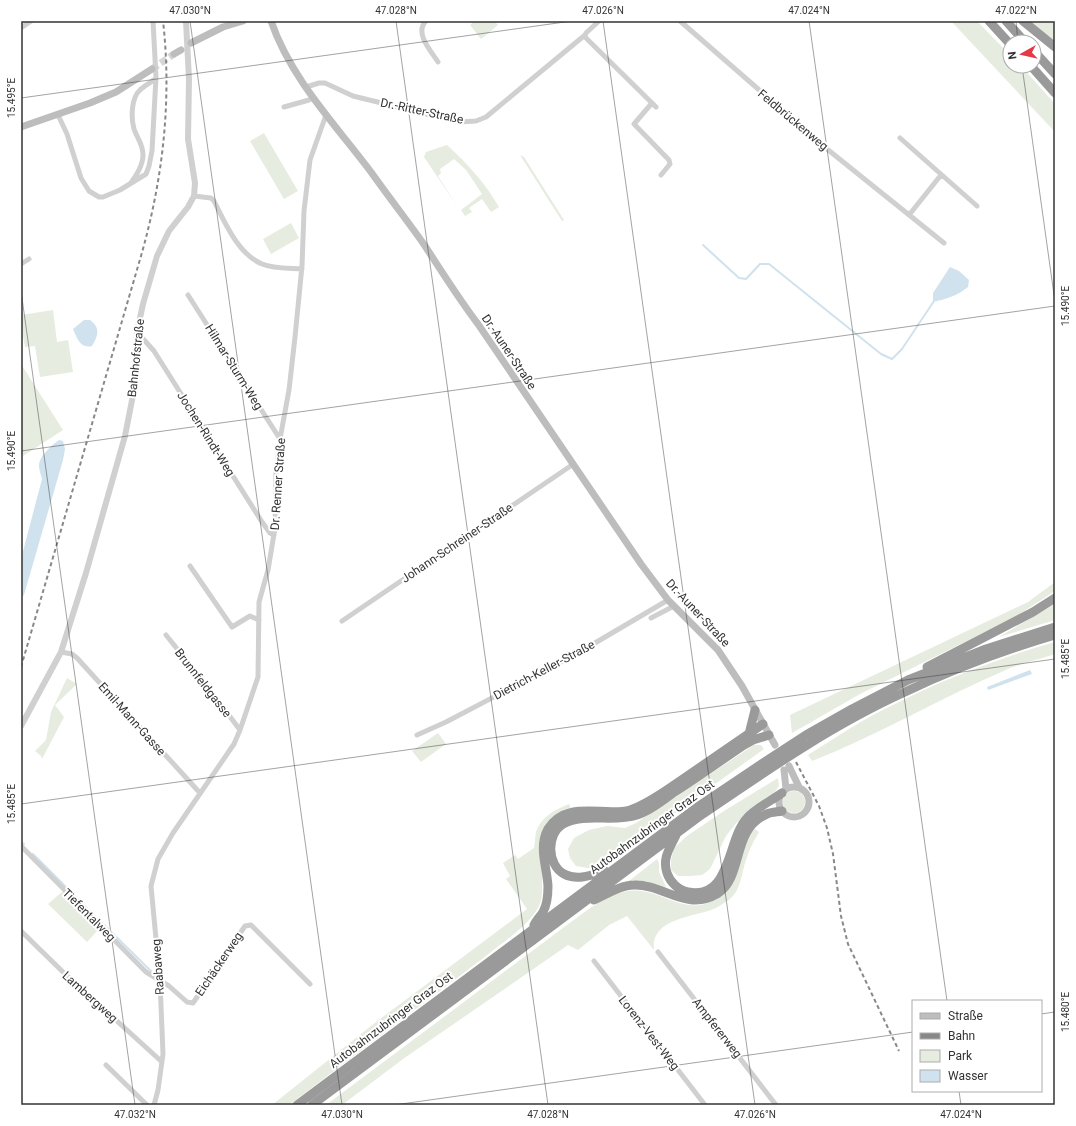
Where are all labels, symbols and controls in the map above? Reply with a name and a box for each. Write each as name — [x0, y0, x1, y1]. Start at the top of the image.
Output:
text: 47.030°N — [169, 5, 211, 16]
text: 47.028°N — [375, 5, 417, 16]
text: 47.026°N — [582, 5, 624, 16]
text: 47.024°N — [788, 5, 830, 16]
text: 47.022°N — [995, 5, 1037, 16]
north arrow — [1002, 34, 1042, 74]
text: N — [1006, 50, 1020, 60]
text: 15.495°E — [6, 78, 17, 118]
street label: Feldbrückenweg — [755, 87, 831, 153]
street label: Dr.-Ritter-Straße — [379, 95, 465, 127]
text: 15.490°E — [1060, 286, 1071, 326]
street label: Dr.-Auner-Straße — [479, 312, 539, 392]
street label: Bahnhofstraße — [125, 318, 147, 398]
street label: Hilmar-Sturm-Weg — [202, 322, 266, 412]
street label: Jochen-Rindt-Weg — [174, 389, 238, 479]
text: 15.490°E — [6, 431, 17, 471]
street label: Dr. Renner Straße — [268, 437, 288, 531]
street label: Johann-Schreiner-Straße — [398, 500, 516, 586]
street label: Dr.-Auner-Straße — [663, 576, 733, 650]
street label: Dietrich-Keller-Straße — [491, 637, 597, 703]
text: 15.485°E — [1060, 639, 1071, 679]
street label: Brunnfeldgasse — [172, 646, 234, 720]
street label: Emil-Mann-Gasse — [96, 680, 168, 758]
street label: Autobahnzubringer Graz Ost — [587, 777, 717, 877]
text: 15.485°E — [6, 784, 17, 824]
street label: Tiefentalweg — [60, 886, 118, 944]
street label: Eichäckerweg — [192, 929, 246, 999]
street label: Raabaweg — [149, 939, 167, 995]
street label: Lambergweg — [60, 969, 120, 1025]
street label: Autobahnzubringer Graz Ost — [327, 969, 455, 1071]
text: 15.480°E — [1060, 992, 1071, 1032]
street label: Lorenz-Vest-Weg — [616, 993, 682, 1073]
street label: Ampfererweg — [689, 995, 745, 1061]
legend — [912, 1000, 1042, 1092]
text: Straße — [948, 1009, 983, 1023]
text: Bahn — [948, 1029, 975, 1043]
text: Park — [948, 1049, 973, 1063]
text: Wasser — [948, 1069, 988, 1083]
text: 47.032°N — [114, 1109, 156, 1120]
text: 47.030°N — [321, 1109, 363, 1120]
text: 47.028°N — [527, 1109, 569, 1120]
text: 47.026°N — [734, 1109, 776, 1120]
text: 47.024°N — [940, 1109, 982, 1120]

